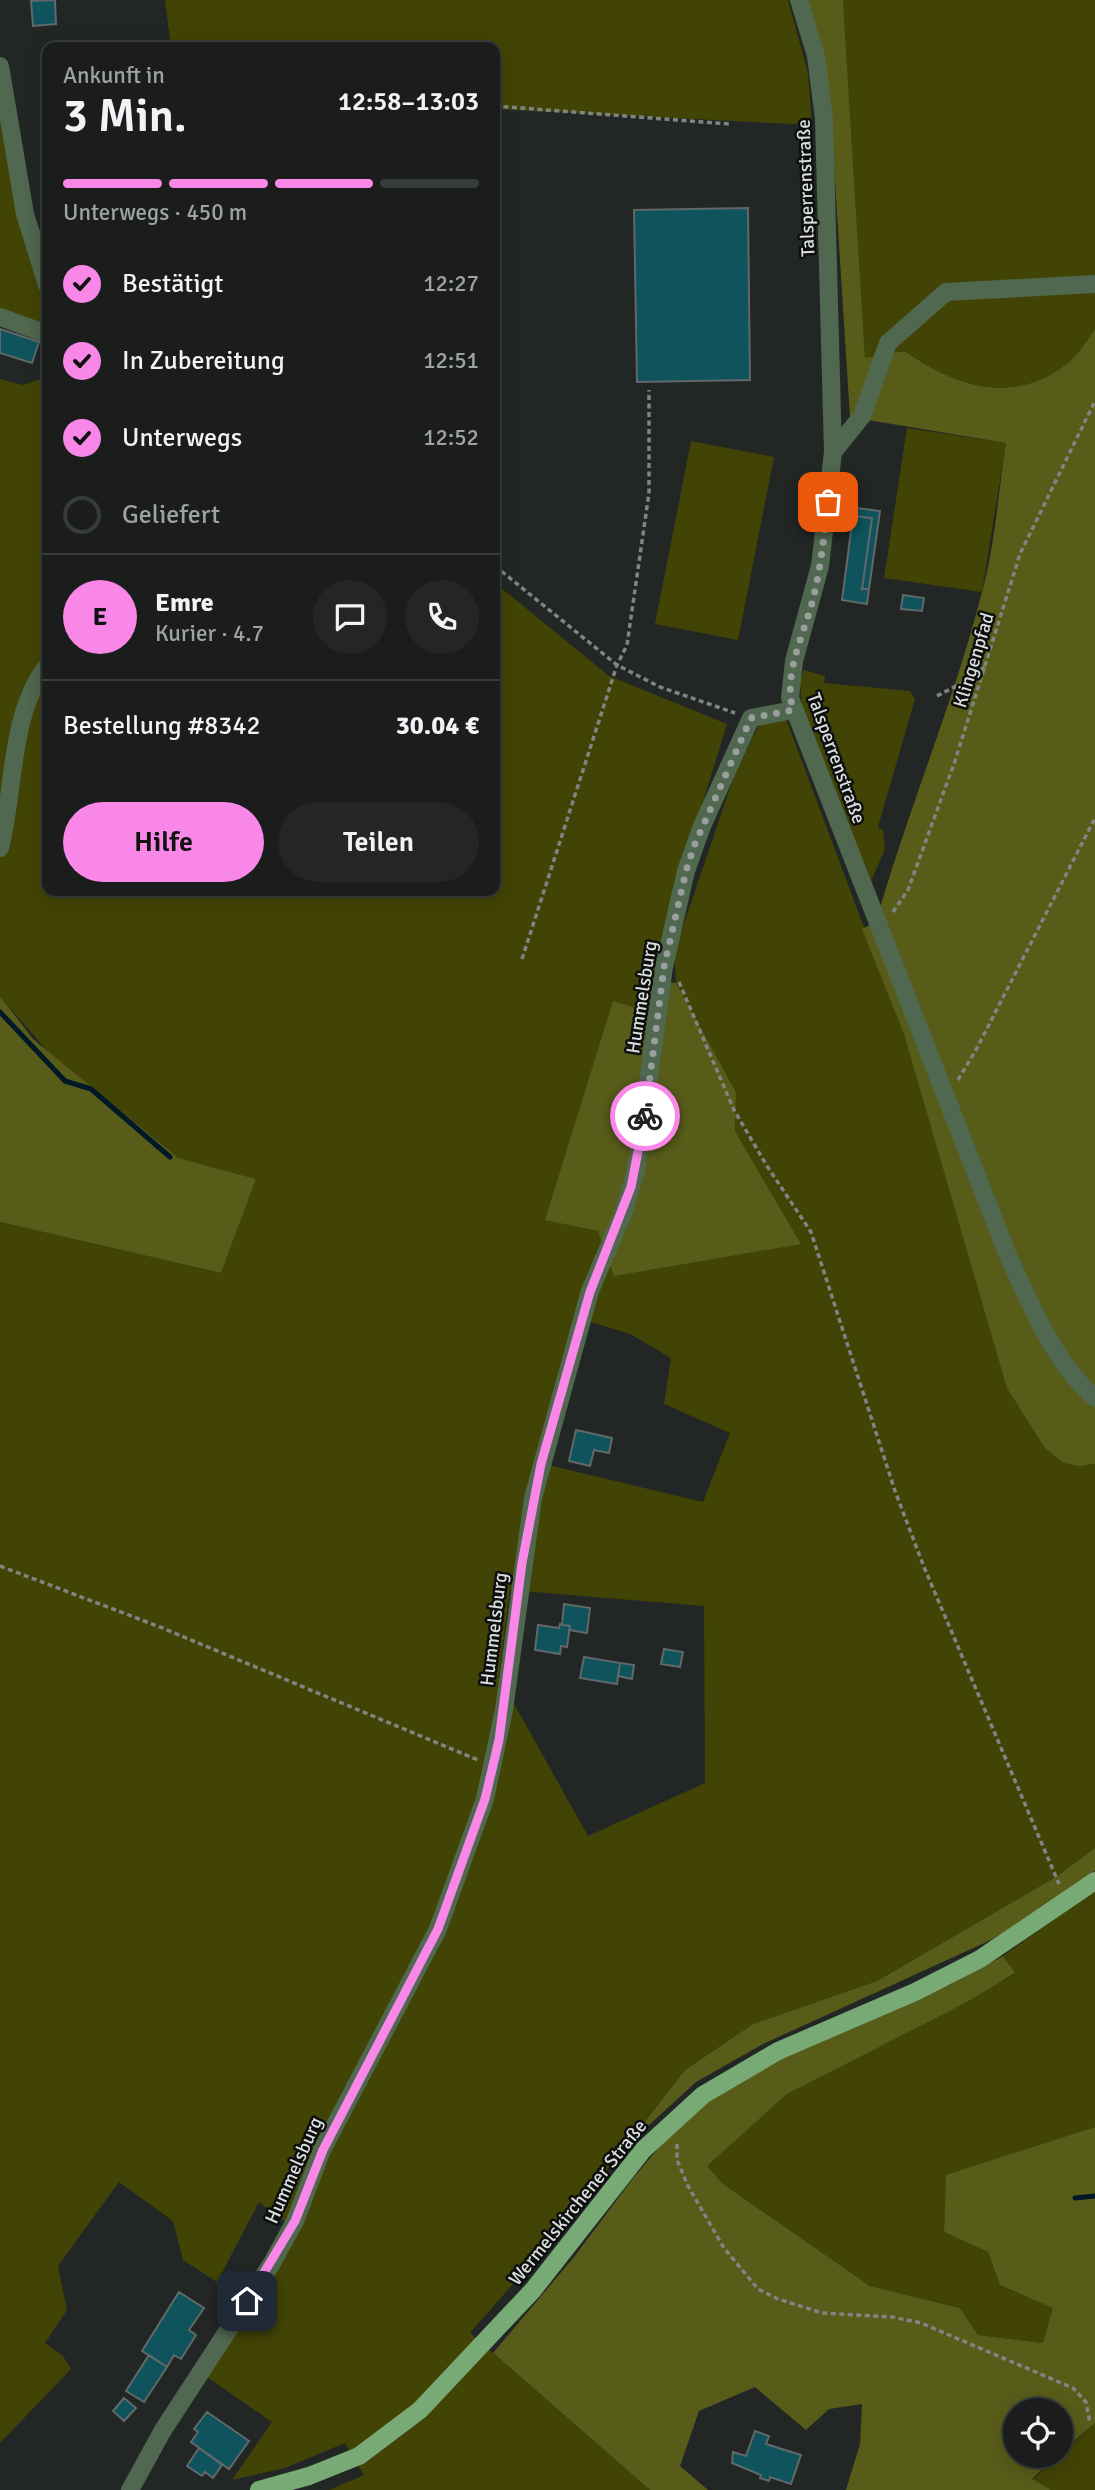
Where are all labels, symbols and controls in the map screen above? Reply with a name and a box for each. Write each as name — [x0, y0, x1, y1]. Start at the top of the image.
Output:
text: Ankunft in — [63, 61, 165, 90]
text: 12:58–13:03 — [338, 86, 479, 118]
text: 3 Min. — [63, 88, 187, 144]
street label: Talsperrenstraße — [792, 119, 820, 257]
text: Unterwegs · 450 m — [63, 198, 247, 227]
icon: check — [63, 265, 101, 303]
text: Bestätigt — [122, 268, 223, 300]
text: 12:27 — [423, 269, 479, 298]
icon: check — [63, 342, 101, 380]
text: In Zubereitung — [122, 345, 285, 377]
text: 12:51 — [423, 346, 479, 375]
icon: check — [63, 419, 101, 457]
text: Unterwegs — [122, 422, 242, 454]
text: 12:52 — [423, 423, 479, 452]
pin — [798, 472, 858, 532]
icon: bag — [809, 483, 847, 521]
text: Geliefert — [122, 499, 220, 531]
button: chat — [313, 580, 387, 654]
button: phone — [405, 580, 479, 654]
text: Emre — [155, 587, 214, 619]
text: E — [93, 601, 107, 633]
street label: Klingenpfad — [948, 610, 1000, 711]
text: Kurier · 4.7 — [155, 619, 264, 648]
street label: Talsperrenstraße — [801, 690, 871, 827]
text: Bestellung #8342 — [63, 710, 260, 742]
text: 30.04 € — [396, 710, 479, 742]
button: Hilfe — [63, 802, 264, 882]
button: Teilen — [278, 802, 479, 882]
street label: Hummelsburg — [621, 939, 663, 1055]
courier — [610, 1081, 680, 1151]
icon: bike — [626, 1097, 664, 1135]
street label: Hummelsburg — [475, 1571, 513, 1687]
street label: Hummelsburg — [260, 2113, 328, 2227]
street label: Wermelskirchener Straße — [503, 2115, 652, 2290]
pin — [217, 2271, 277, 2331]
icon: home — [228, 2282, 266, 2320]
map controls — [1003, 2398, 1073, 2468]
button: locate — [1003, 2398, 1073, 2468]

